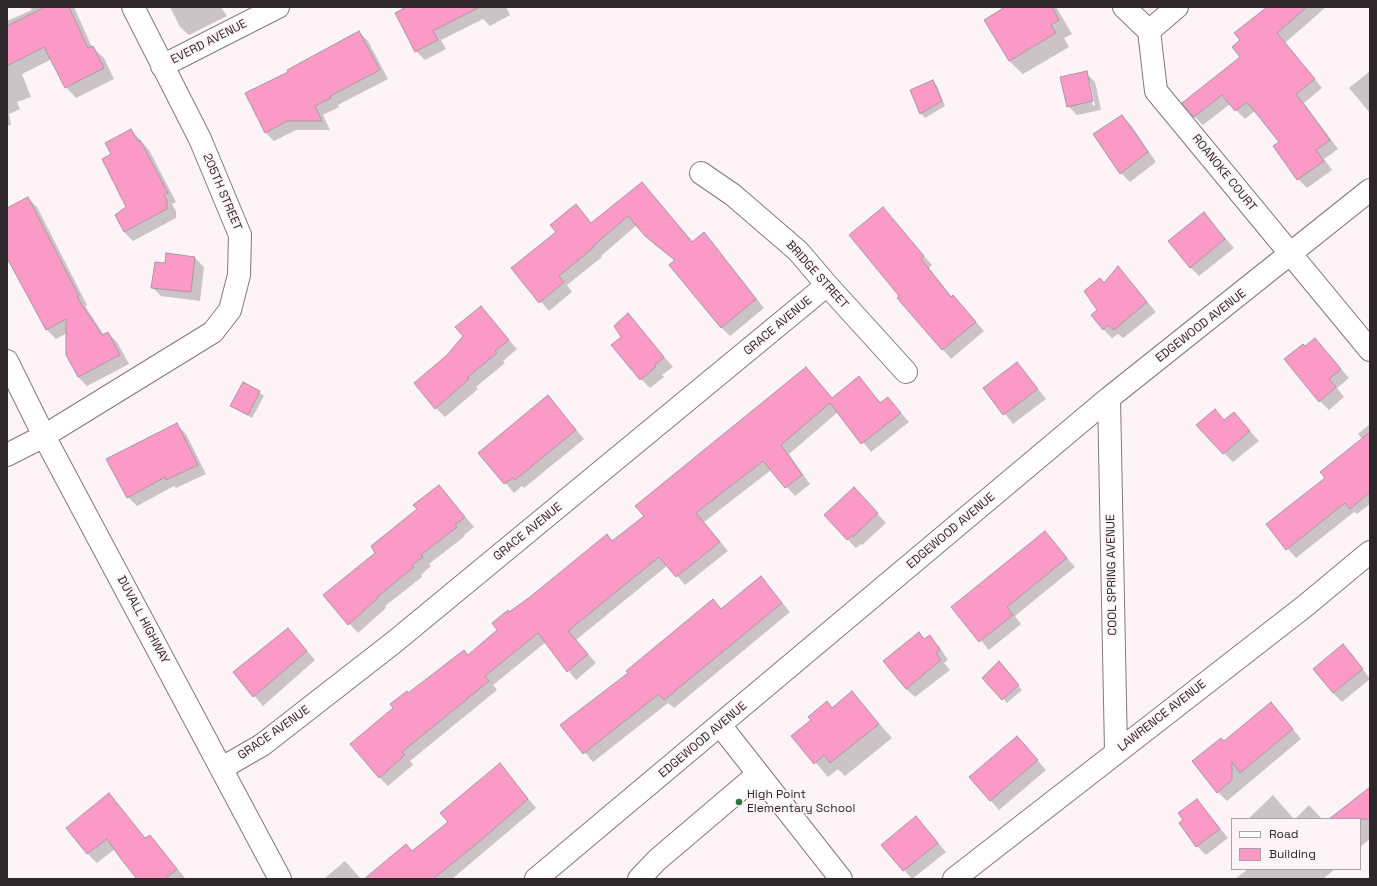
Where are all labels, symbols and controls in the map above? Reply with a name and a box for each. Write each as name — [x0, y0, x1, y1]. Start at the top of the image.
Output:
street label: EVERD AVENUE — [169, 17, 249, 67]
street label: ROANOKE COURT — [1189, 132, 1259, 214]
street label: 205TH STREET — [199, 151, 245, 233]
street label: BRIDGE STREET — [783, 238, 851, 312]
street label: EDGEWOOD AVENUE — [1153, 286, 1249, 366]
street label: GRACE AVENUE — [741, 293, 815, 359]
street label: EDGEWOOD AVENUE — [904, 490, 998, 572]
street label: GRACE AVENUE — [491, 500, 565, 564]
street label: COOL SPRING AVENUE — [1104, 514, 1120, 636]
street label: DUVALL HIGHWAY — [114, 574, 172, 666]
street label: LAWRENCE AVENUE — [1115, 677, 1209, 755]
street label: EDGEWOOD AVENUE — [656, 699, 750, 781]
street label: GRACE AVENUE — [235, 703, 313, 763]
place label: High Point Elementary School — [747, 788, 855, 816]
marker: High Point Elementary School — [734, 797, 744, 807]
legend — [1231, 818, 1361, 870]
text: Road — [1269, 826, 1298, 842]
text: Building — [1269, 846, 1316, 862]

